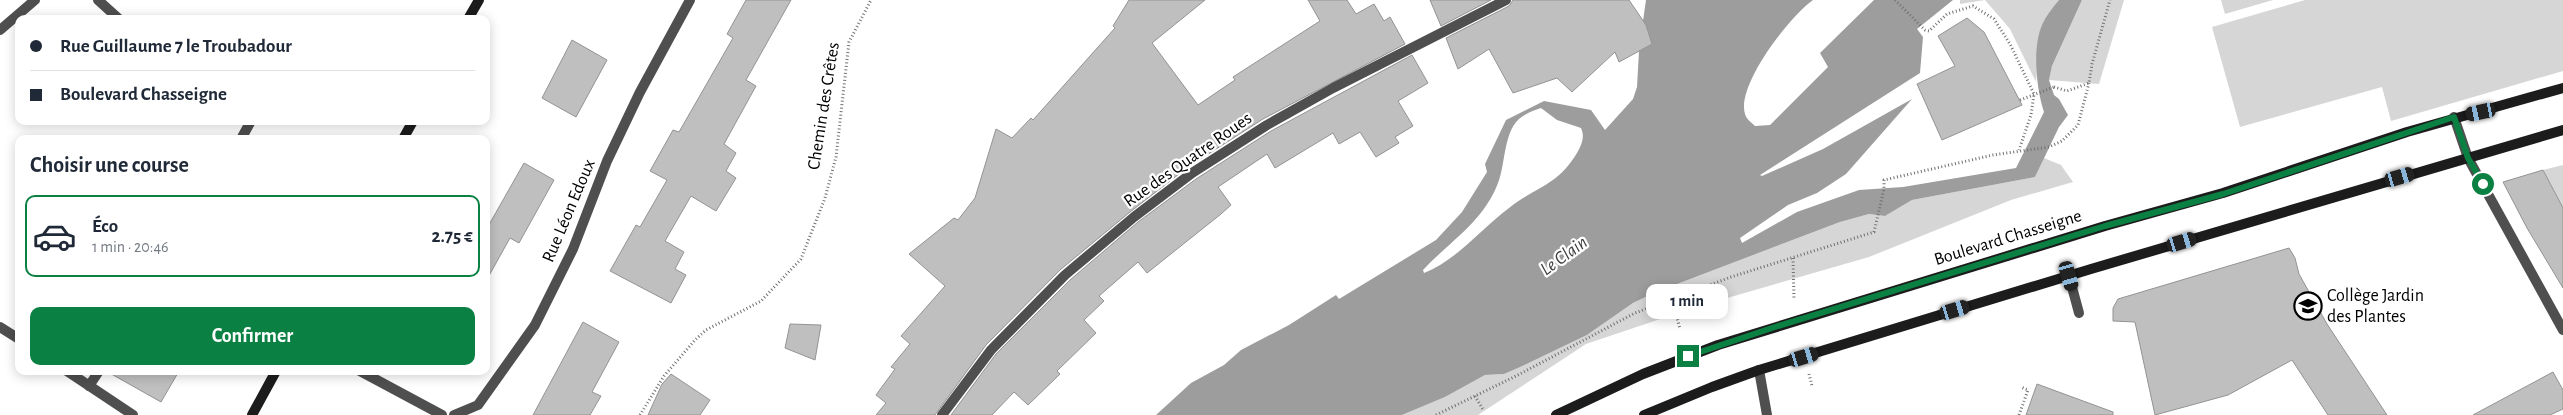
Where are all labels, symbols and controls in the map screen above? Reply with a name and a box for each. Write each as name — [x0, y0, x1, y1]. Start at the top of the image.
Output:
text: Rue Guillaume 7 le Troubadour — [60, 37, 292, 56]
street label: Chemin des Crêtes — [805, 41, 843, 171]
text: Boulevard Chasseigne — [60, 85, 227, 104]
car — [2464, 102, 2497, 122]
street label: Rue des Quatre Roues — [1121, 109, 1255, 211]
text: Choisir une course — [30, 154, 189, 176]
street label: Rue Léon Edoux — [539, 157, 599, 265]
car — [2383, 166, 2416, 188]
route start — [2472, 173, 2494, 195]
street label: Boulevard Chasseigne — [1932, 207, 2084, 269]
icon: car — [32, 214, 77, 259]
text: Éco — [92, 217, 118, 236]
text: 2.75 € — [432, 227, 473, 246]
car — [2165, 230, 2198, 254]
water label: Le Clain — [1537, 233, 1591, 279]
text: 1 min · 20:46 — [92, 239, 169, 255]
car — [2057, 260, 2080, 292]
callout: 1 min — [1647, 284, 1729, 318]
place label: Collège Jardin des Plantes — [2327, 287, 2424, 326]
school or university icon: Collège Jardin des Plantes — [2293, 291, 2323, 321]
text: 1 min — [1670, 293, 1704, 309]
car — [1938, 298, 1971, 322]
button: Confirmer — [30, 307, 475, 365]
route end — [1677, 345, 1699, 367]
car — [1787, 345, 1820, 369]

